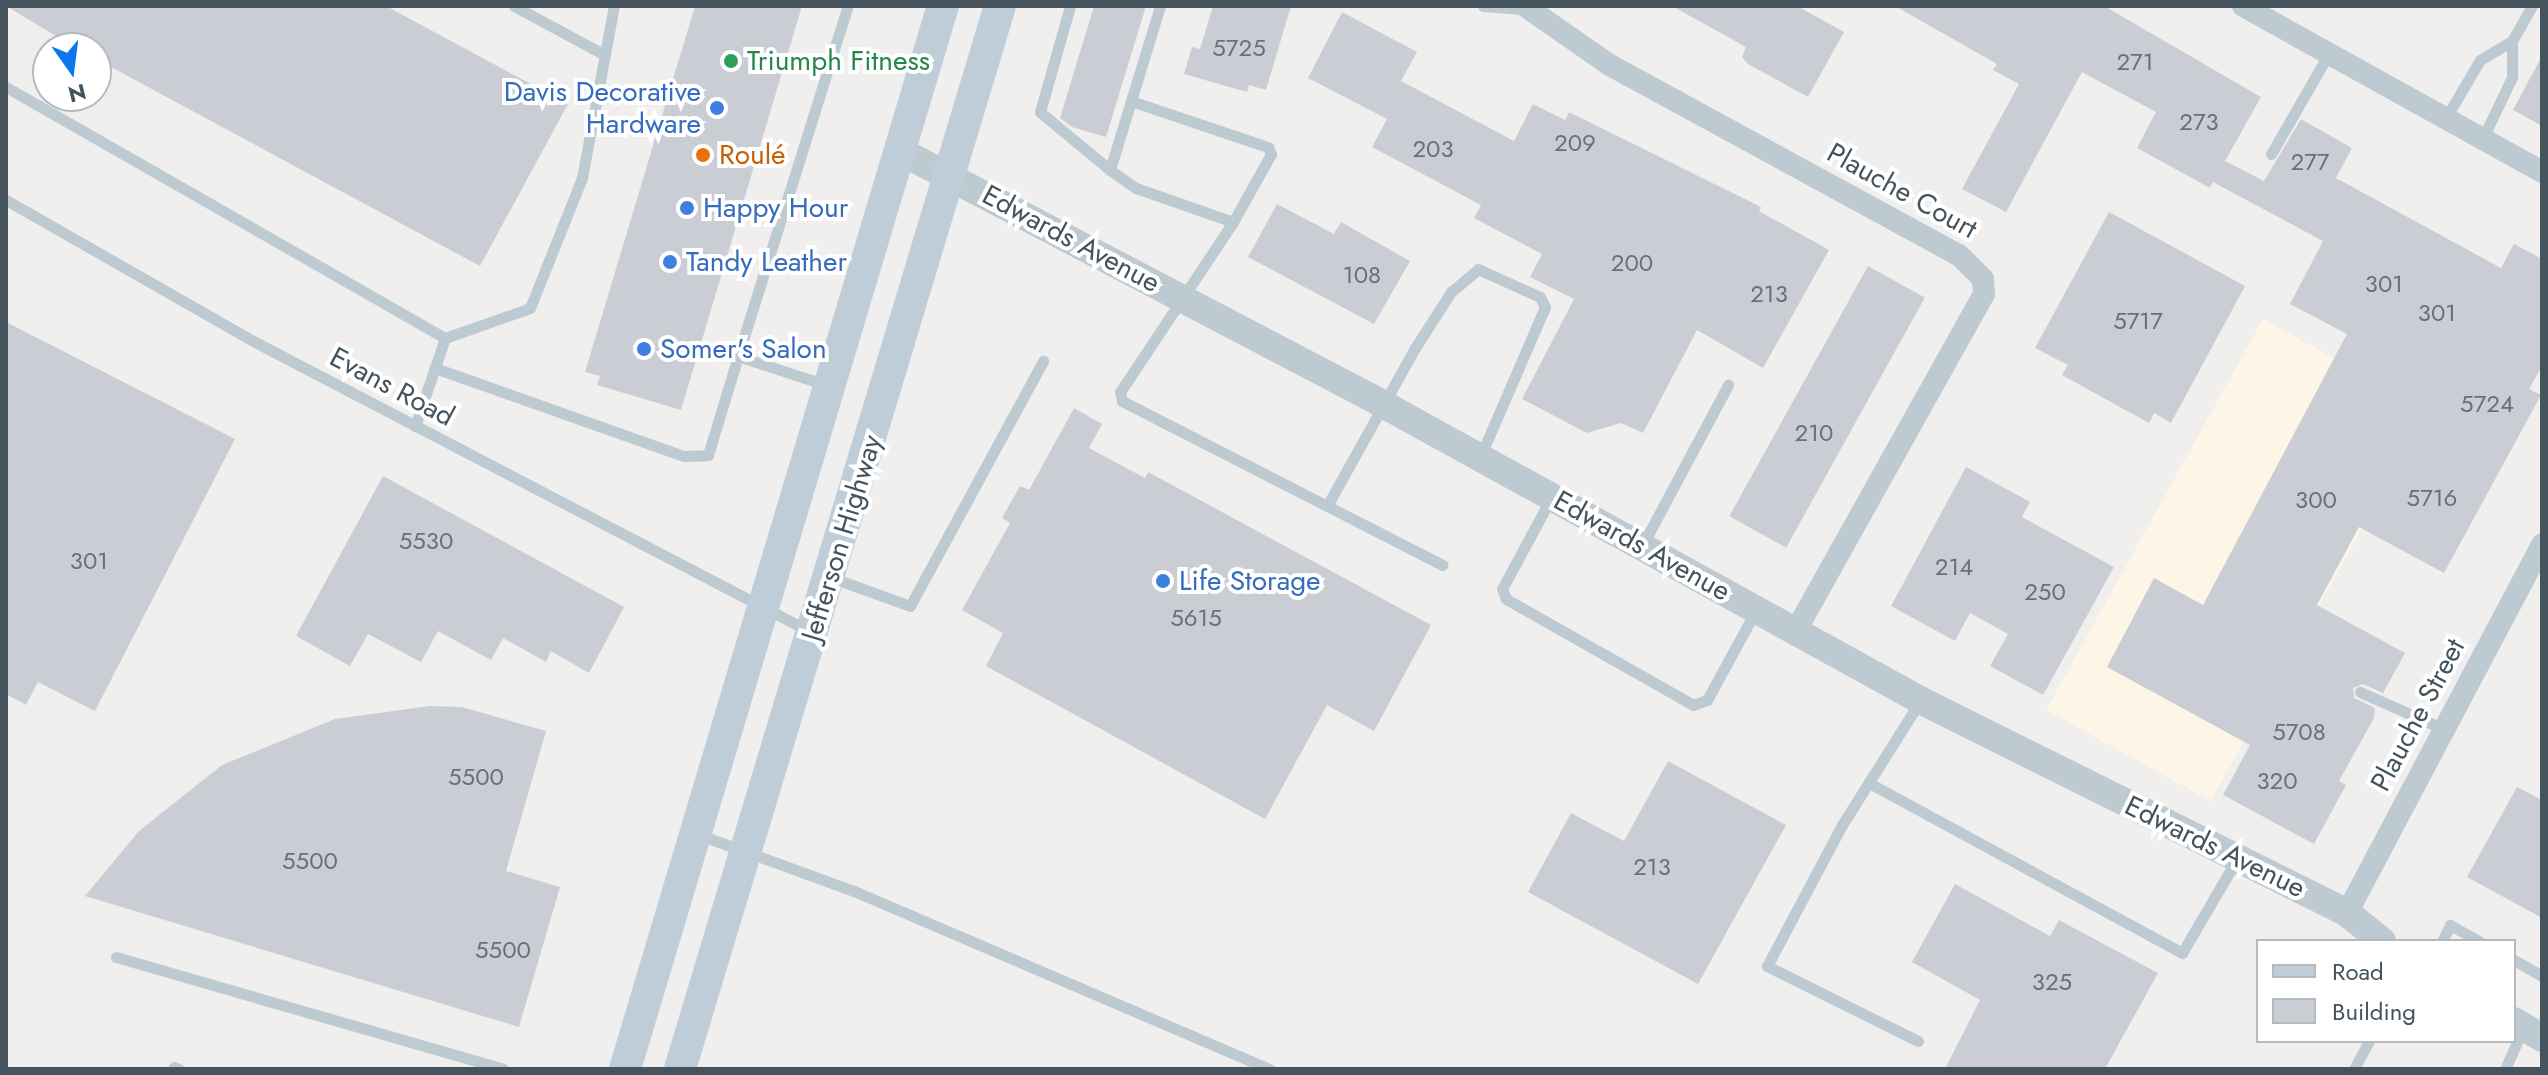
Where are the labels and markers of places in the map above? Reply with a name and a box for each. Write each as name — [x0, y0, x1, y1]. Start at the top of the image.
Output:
place label: Triumph Fitness — [747, 44, 930, 78]
marker: Triumph Fitness — [722, 52, 740, 70]
place label: Davis Decorative Hardware — [504, 75, 701, 141]
marker: Davis Decorative Hardware — [708, 99, 726, 117]
place label: Roulé — [719, 138, 786, 172]
marker: Roulé — [694, 146, 712, 164]
place label: Happy Hour — [703, 191, 848, 225]
marker: Happy Hour — [678, 199, 696, 217]
place label: Tandy Leather — [686, 245, 847, 279]
marker: Tandy Leather — [661, 253, 679, 271]
place label: Somer's Salon — [660, 332, 827, 366]
marker: Somer's Salon — [635, 340, 653, 358]
place label: Life Storage — [1179, 564, 1321, 598]
marker: Life Storage — [1154, 572, 1172, 590]

